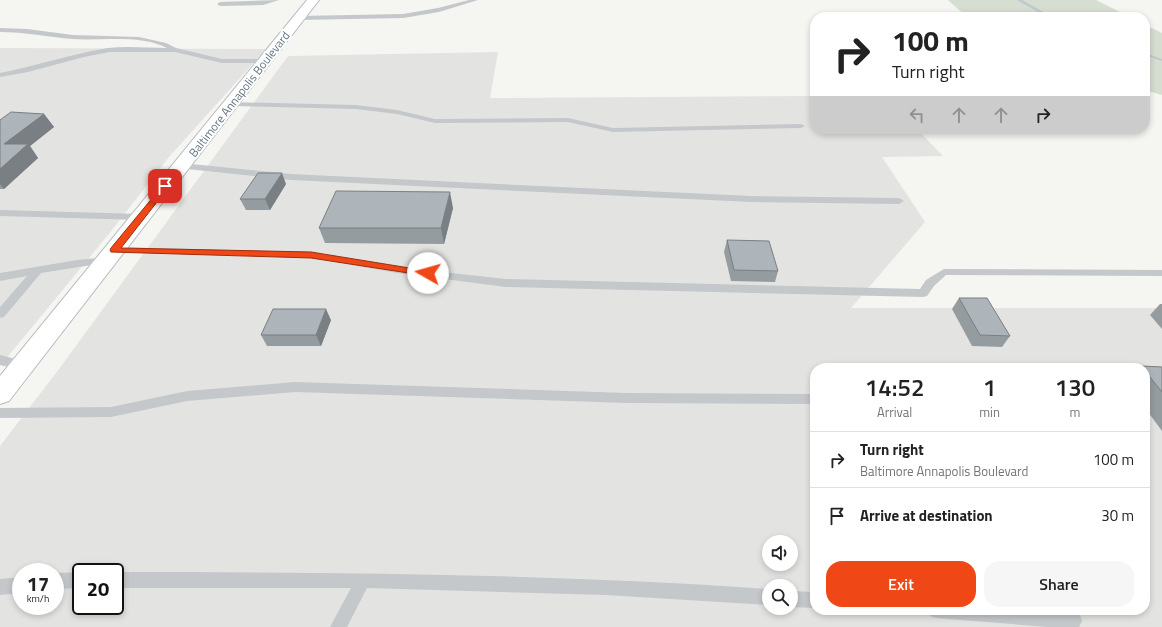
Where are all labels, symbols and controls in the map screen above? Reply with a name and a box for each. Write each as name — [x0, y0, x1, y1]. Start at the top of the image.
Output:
text: 100 m — [892, 19, 969, 62]
street label: Baltimore Annapolis Boulevard — [184, 27, 294, 161]
icon: right — [826, 28, 878, 80]
text: Turn right — [892, 58, 965, 85]
icon: left — [906, 104, 928, 126]
icon: ahead — [948, 104, 970, 126]
icon: ahead — [990, 104, 1012, 126]
icon: right — [1032, 104, 1054, 126]
pin — [148, 169, 182, 203]
icon: arrive — [154, 175, 176, 197]
position arrow — [407, 252, 449, 294]
text: 14:52 — [865, 369, 924, 405]
text: 1 — [983, 369, 996, 405]
text: 130 — [1055, 369, 1095, 405]
text: Arrival — [877, 402, 912, 422]
text: min — [979, 402, 1000, 422]
text: m — [1070, 402, 1080, 422]
text: Turn right — [860, 438, 924, 461]
text: 100 m — [1093, 448, 1134, 471]
icon: right — [826, 449, 848, 471]
text: Baltimore Annapolis Boulevard — [860, 461, 1028, 481]
text: Arrive at destination — [860, 504, 993, 527]
text: 30 m — [1101, 504, 1134, 527]
icon: arrive — [826, 505, 848, 527]
map controls — [762, 535, 798, 615]
button: sound — [762, 535, 798, 571]
button: Exit — [826, 561, 976, 607]
button: Share — [984, 561, 1134, 607]
speed limit sign: 20 — [72, 563, 124, 615]
text: 17 — [27, 568, 49, 599]
button: search — [762, 579, 798, 615]
text: km/h — [27, 591, 49, 606]

